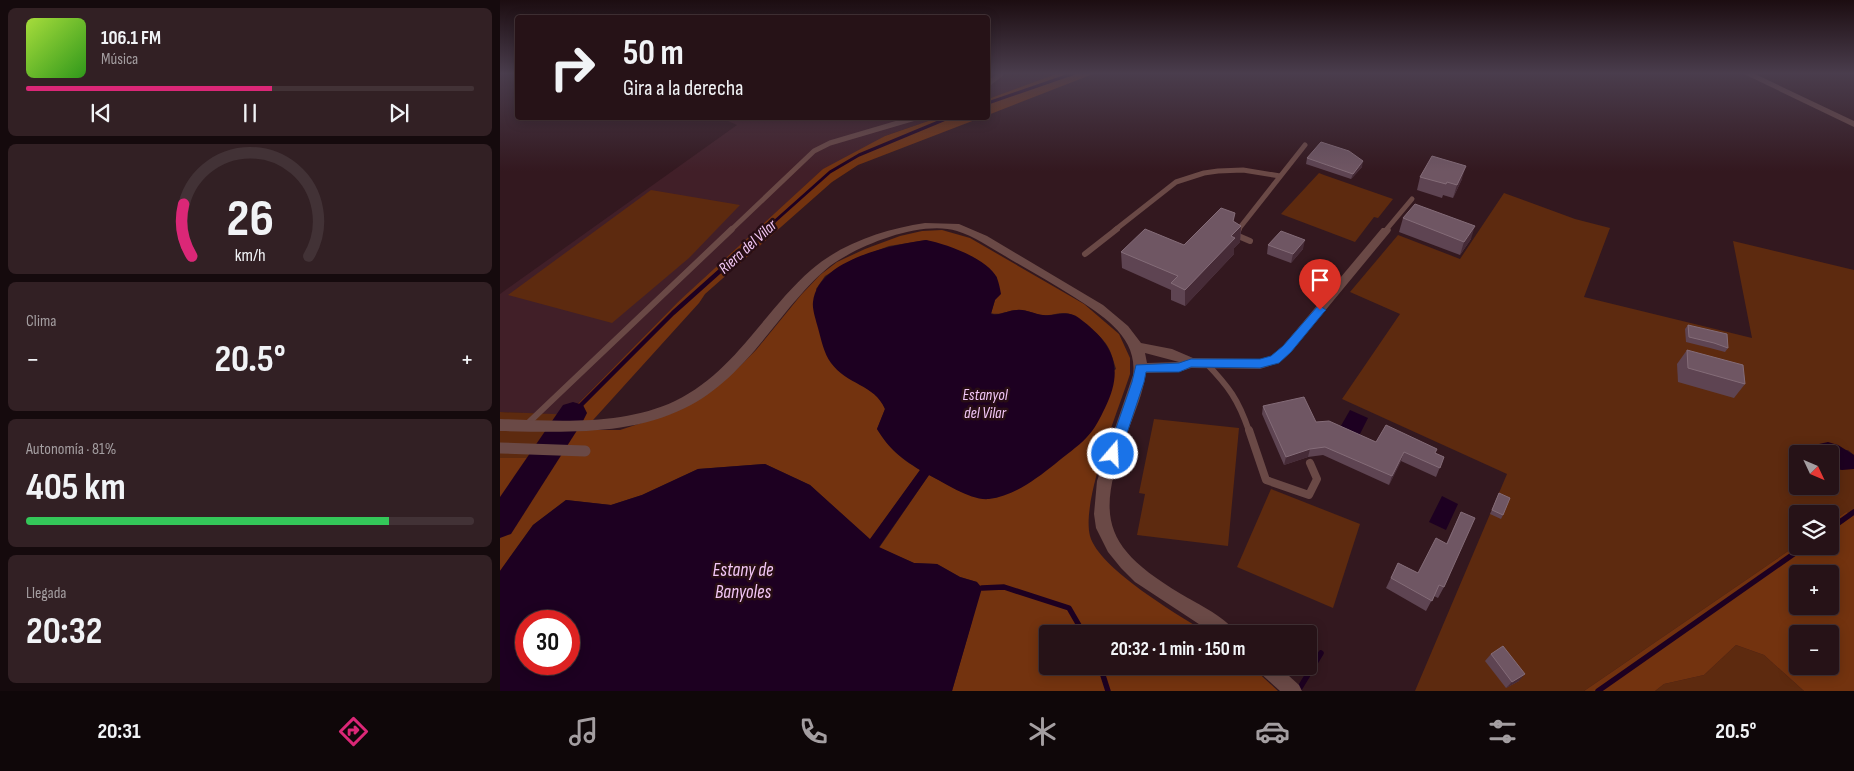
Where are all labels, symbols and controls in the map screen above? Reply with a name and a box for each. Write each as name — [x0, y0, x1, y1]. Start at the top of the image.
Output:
text: 106.1 FM — [101, 27, 161, 50]
text: 50 m — [623, 32, 684, 75]
icon: right — [540, 35, 605, 100]
text: Música — [101, 50, 138, 69]
text: Gira a la derecha — [623, 75, 744, 102]
icon: previous — [87, 99, 115, 127]
icon: pause — [236, 99, 264, 127]
icon: next — [385, 99, 413, 127]
text: 26 — [226, 188, 274, 251]
water label: Riera del Vilar — [715, 216, 781, 278]
text: km/h — [235, 245, 265, 266]
pin — [1299, 259, 1341, 310]
icon: arrive — [1306, 266, 1334, 294]
text: Clima — [26, 312, 56, 331]
text: 20.5° — [214, 337, 286, 382]
text: − — [26, 343, 40, 376]
text: + — [460, 343, 474, 376]
water label: Estanyol del Vilar — [962, 386, 1009, 423]
position arrow — [1086, 427, 1138, 479]
text: Autonomía · 81% — [26, 440, 116, 459]
north arrow — [1789, 445, 1839, 495]
map controls — [1789, 445, 1839, 675]
text: 405 km — [26, 465, 126, 510]
button: layers — [1789, 505, 1839, 555]
water label: Estany de Banyoles — [713, 559, 774, 604]
button: + — [1789, 565, 1839, 615]
text: Llegada — [26, 584, 67, 603]
text: 20:32 — [26, 609, 102, 654]
speed limit sign: 30 — [515, 610, 580, 675]
button: − — [1789, 625, 1839, 675]
text: 20:32 · 1 min · 150 m — [1111, 638, 1245, 661]
icon: directions — [336, 714, 371, 749]
icon: music — [566, 714, 601, 749]
icon: phone — [796, 714, 831, 749]
icon: climate — [1025, 714, 1060, 749]
icon: car — [1255, 714, 1290, 749]
icon: filters — [1485, 714, 1520, 749]
text: 20:31 — [97, 718, 141, 745]
text: 20.5° — [1715, 718, 1756, 745]

